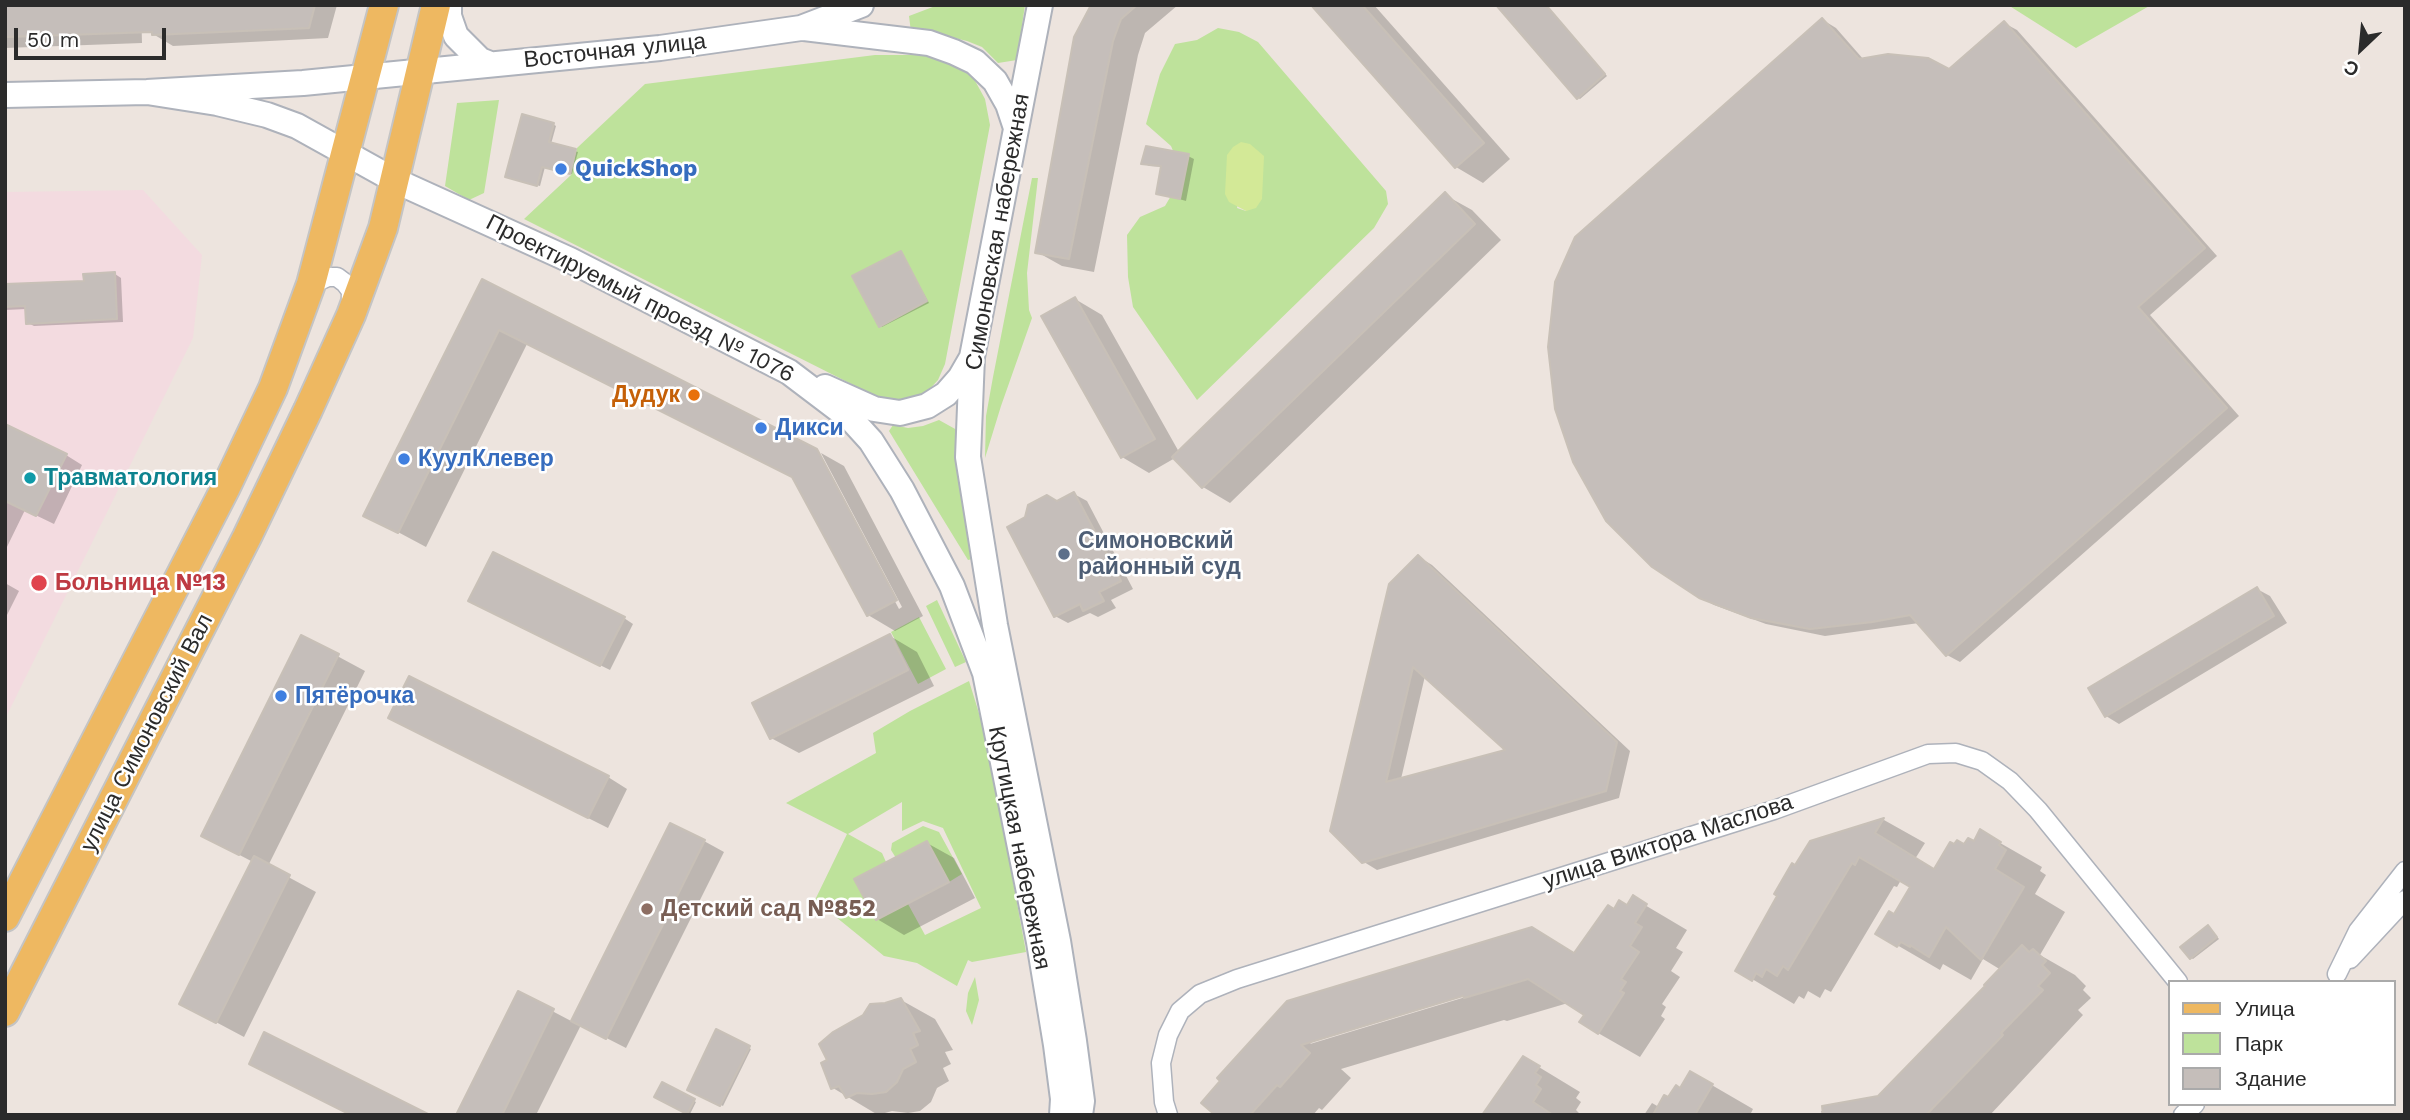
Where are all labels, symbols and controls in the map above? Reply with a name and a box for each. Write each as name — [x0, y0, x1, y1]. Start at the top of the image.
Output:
scale bar — [18, 14, 170, 58]
north arrow — [2326, 14, 2396, 84]
text: 50 m — [27, 27, 79, 52]
street label: Восточная улица — [522, 28, 708, 74]
text: С — [2340, 55, 2363, 82]
street label: Симоновская набережная — [960, 91, 1036, 373]
place label: QuickShop — [575, 155, 698, 183]
marker: QuickShop — [553, 161, 569, 177]
street label: Проектируемый проезд № 1076 — [481, 209, 799, 389]
place label: Дудук — [612, 381, 680, 409]
marker: Дудук — [686, 387, 702, 403]
place label: Дикси — [775, 414, 844, 442]
marker: Дикси — [753, 420, 769, 436]
place label: КуулКлевер — [418, 445, 554, 473]
marker: КуулКлевер — [396, 451, 412, 467]
place label: Травматология — [44, 464, 217, 492]
marker: Травматология — [22, 470, 38, 486]
place label: Симоновский районный суд — [1078, 527, 1241, 581]
marker: Симоновский районный суд — [1056, 546, 1072, 562]
place label: Больница №13 — [55, 569, 226, 597]
marker: Больница №13 — [29, 573, 49, 593]
street label: улица Симоновский Вал — [75, 609, 219, 857]
place label: Пятёрочка — [295, 682, 414, 710]
marker: Пятёрочка — [273, 688, 289, 704]
street label: Крутицкая набережная — [982, 724, 1056, 972]
street label: улица Виктора Маслова — [1540, 789, 1796, 895]
place label: Детский сад №852 — [661, 895, 876, 923]
marker: Детский сад №852 — [639, 901, 655, 917]
legend — [2168, 980, 2396, 1106]
text: Улица — [2235, 996, 2295, 1021]
text: Парк — [2235, 1031, 2283, 1056]
text: Здание — [2235, 1066, 2307, 1091]

